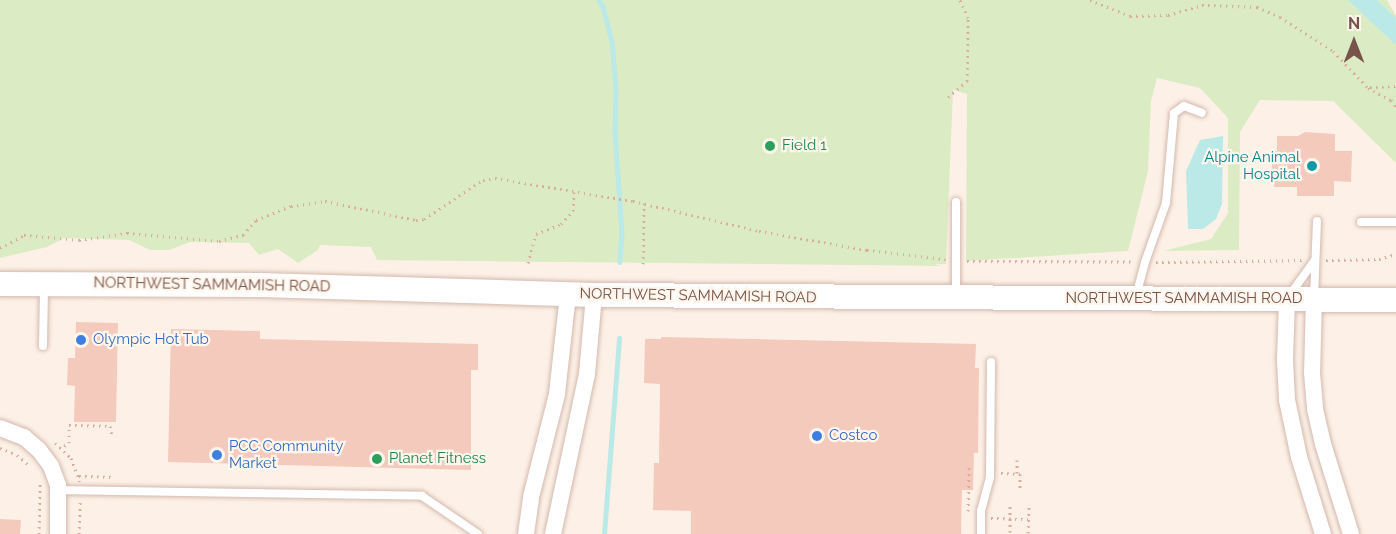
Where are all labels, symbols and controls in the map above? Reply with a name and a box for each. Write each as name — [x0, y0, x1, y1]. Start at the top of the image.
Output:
north arrow — [1324, 12, 1384, 72]
text: N — [1348, 14, 1360, 33]
place label: Field 1 — [782, 137, 827, 155]
marker: Field 1 — [763, 139, 777, 153]
place label: Alpine Animal Hospital — [1204, 148, 1300, 183]
marker: Alpine Animal Hospital — [1305, 159, 1319, 173]
street label: NORTHWEST SAMMAMISH ROAD — [93, 274, 331, 296]
street label: NORTHWEST SAMMAMISH ROAD — [579, 285, 817, 307]
street label: NORTHWEST SAMMAMISH ROAD — [1065, 290, 1303, 308]
place label: Olympic Hot Tub — [93, 331, 209, 349]
marker: Olympic Hot Tub — [74, 333, 88, 347]
place label: Costco — [829, 427, 877, 445]
marker: Costco — [810, 429, 824, 443]
place label: PCC Community Market — [229, 437, 343, 472]
marker: PCC Community Market — [210, 448, 224, 462]
place label: Planet Fitness — [389, 450, 486, 468]
marker: Planet Fitness — [370, 452, 384, 466]

